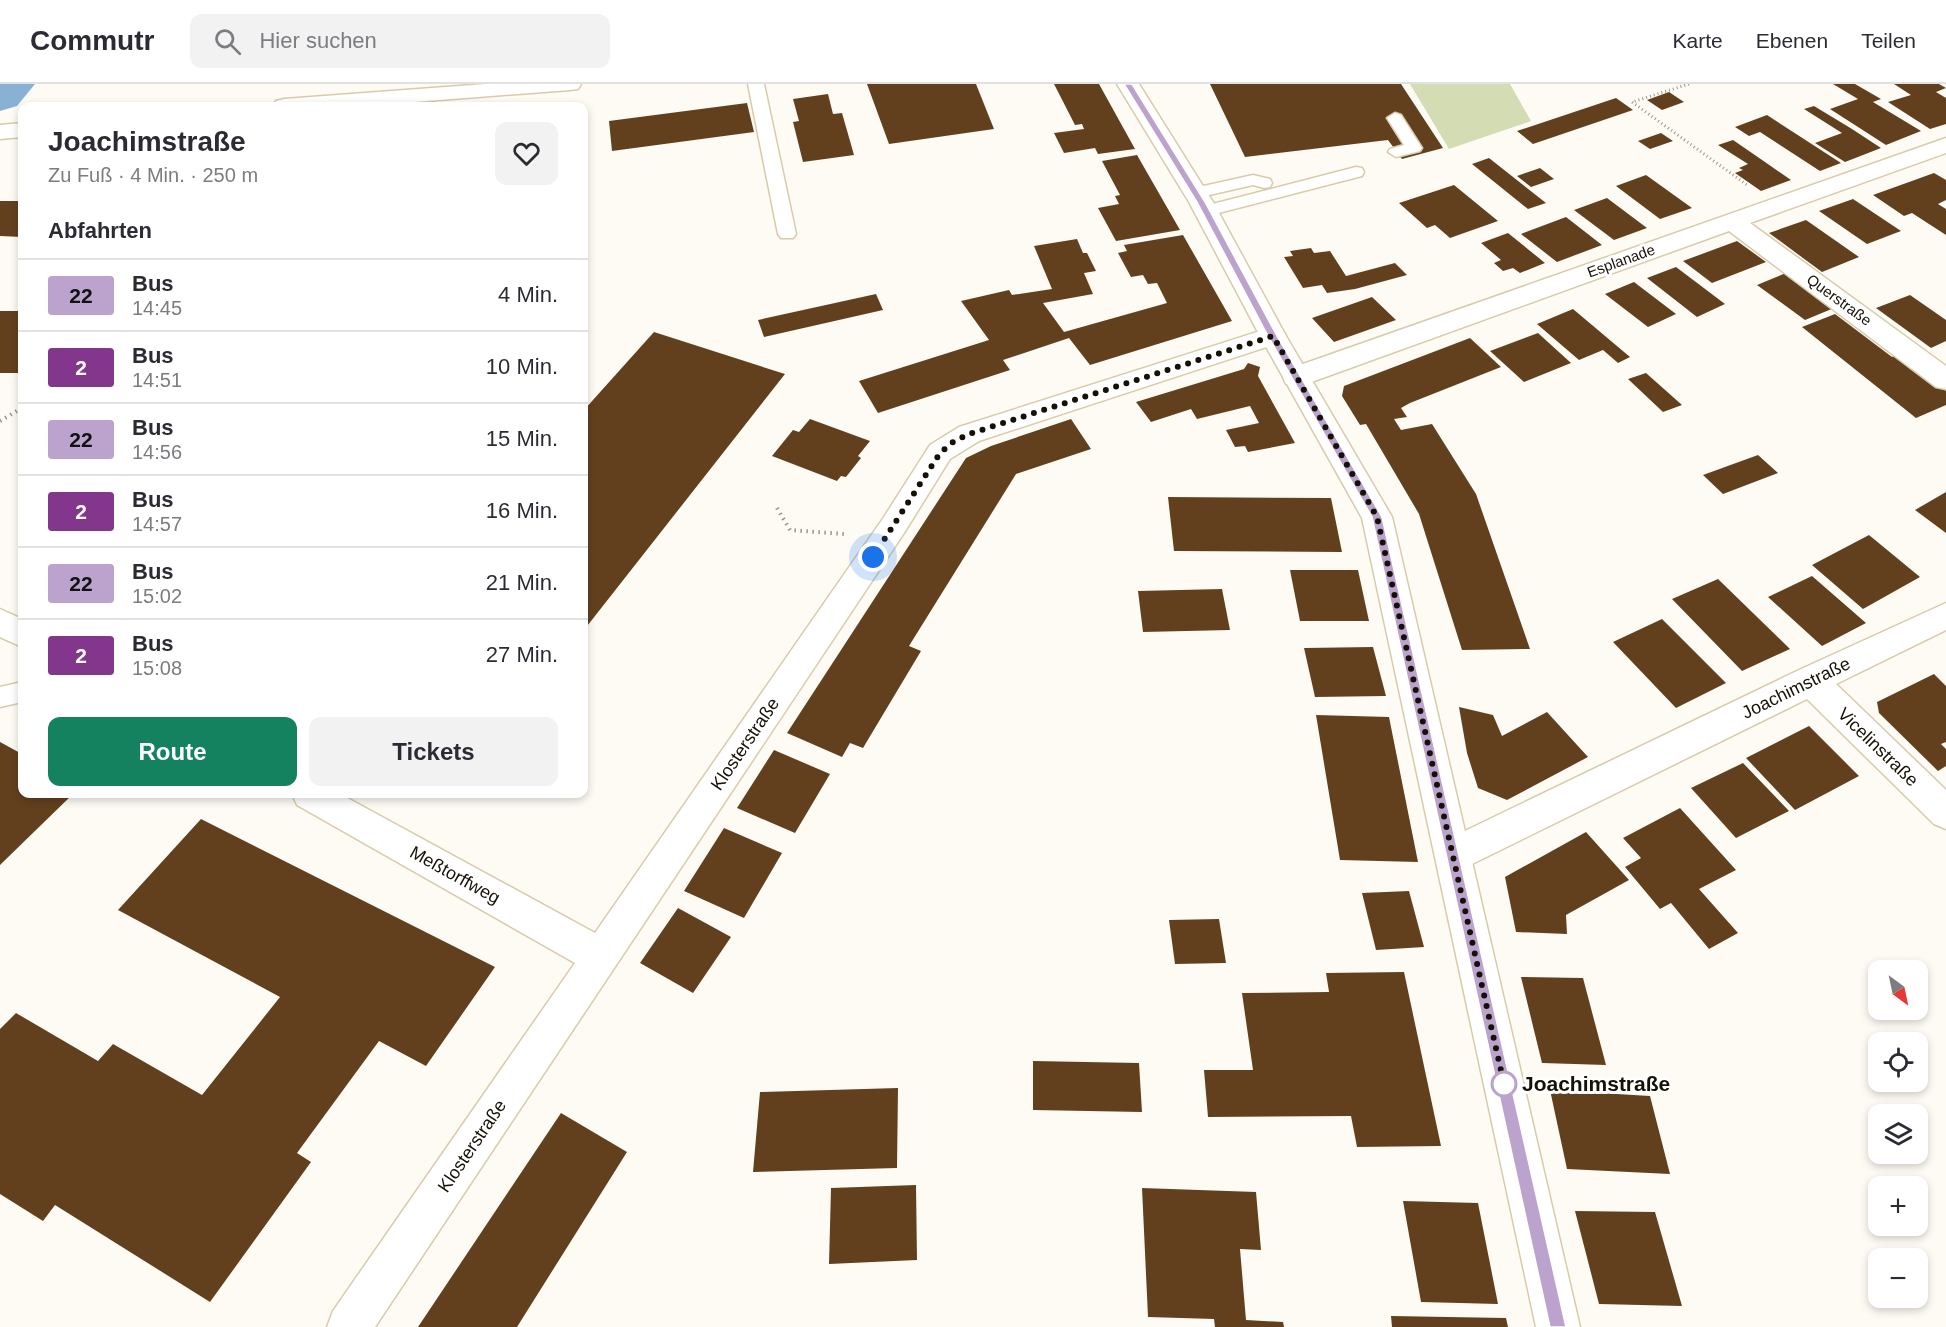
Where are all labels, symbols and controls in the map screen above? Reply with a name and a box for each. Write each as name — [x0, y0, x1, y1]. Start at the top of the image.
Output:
search box — [190, 14, 610, 68]
text: Commutr — [30, 25, 154, 56]
icon: search — [211, 25, 244, 58]
text: Hier suchen — [259, 28, 377, 53]
text: Karte — [1673, 29, 1723, 52]
text: Ebenen — [1756, 29, 1828, 52]
text: Teilen — [1861, 29, 1916, 52]
button: heart — [495, 122, 558, 185]
text: Joachimstraße — [48, 126, 246, 157]
text: Zu Fuß · 4 Min. · 250 m — [48, 164, 258, 186]
text: Abfahrten — [48, 218, 152, 243]
street label: Esplanade — [1585, 240, 1657, 281]
street label: Querstraße — [1804, 270, 1875, 329]
text: Bus — [132, 271, 174, 296]
text: 4 Min. — [498, 282, 558, 307]
text: 22 — [69, 284, 93, 307]
text: 14:45 — [132, 297, 182, 319]
text: Bus — [132, 343, 174, 368]
text: 10 Min. — [486, 354, 558, 379]
text: 2 — [75, 356, 87, 379]
text: 14:51 — [132, 369, 182, 391]
text: Bus — [132, 415, 174, 440]
text: 15 Min. — [486, 426, 558, 451]
text: 22 — [69, 428, 93, 451]
text: 14:56 — [132, 441, 182, 463]
text: Bus — [132, 487, 174, 512]
text: 16 Min. — [486, 498, 558, 523]
text: 2 — [75, 500, 87, 523]
text: 14:57 — [132, 513, 182, 535]
your location — [858, 542, 888, 572]
text: Bus — [132, 559, 174, 584]
text: 21 Min. — [486, 570, 558, 595]
text: 22 — [69, 572, 93, 595]
text: 15:02 — [132, 585, 182, 607]
text: Bus — [132, 631, 174, 656]
text: 27 Min. — [486, 642, 558, 667]
text: 2 — [75, 644, 87, 667]
street label: Joachimstraße — [1739, 653, 1853, 723]
text: 15:08 — [132, 657, 182, 679]
street label: Klosterstraße — [707, 694, 783, 794]
street label: Vicelinstraße — [1834, 704, 1922, 790]
button: Route — [48, 717, 297, 786]
button: Tickets — [309, 717, 558, 786]
street label: Meßtorffweg — [407, 842, 503, 908]
north arrow — [1868, 960, 1928, 1020]
map controls — [1868, 960, 1928, 1308]
button: locate — [1868, 1032, 1928, 1092]
marker: Joachimstraße — [1491, 1071, 1517, 1097]
place label: Joachimstraße — [1522, 1072, 1670, 1095]
street label: Klosterstraße — [434, 1096, 510, 1196]
button: layers — [1868, 1104, 1928, 1164]
button: + — [1868, 1176, 1928, 1236]
button: − — [1868, 1248, 1928, 1308]

